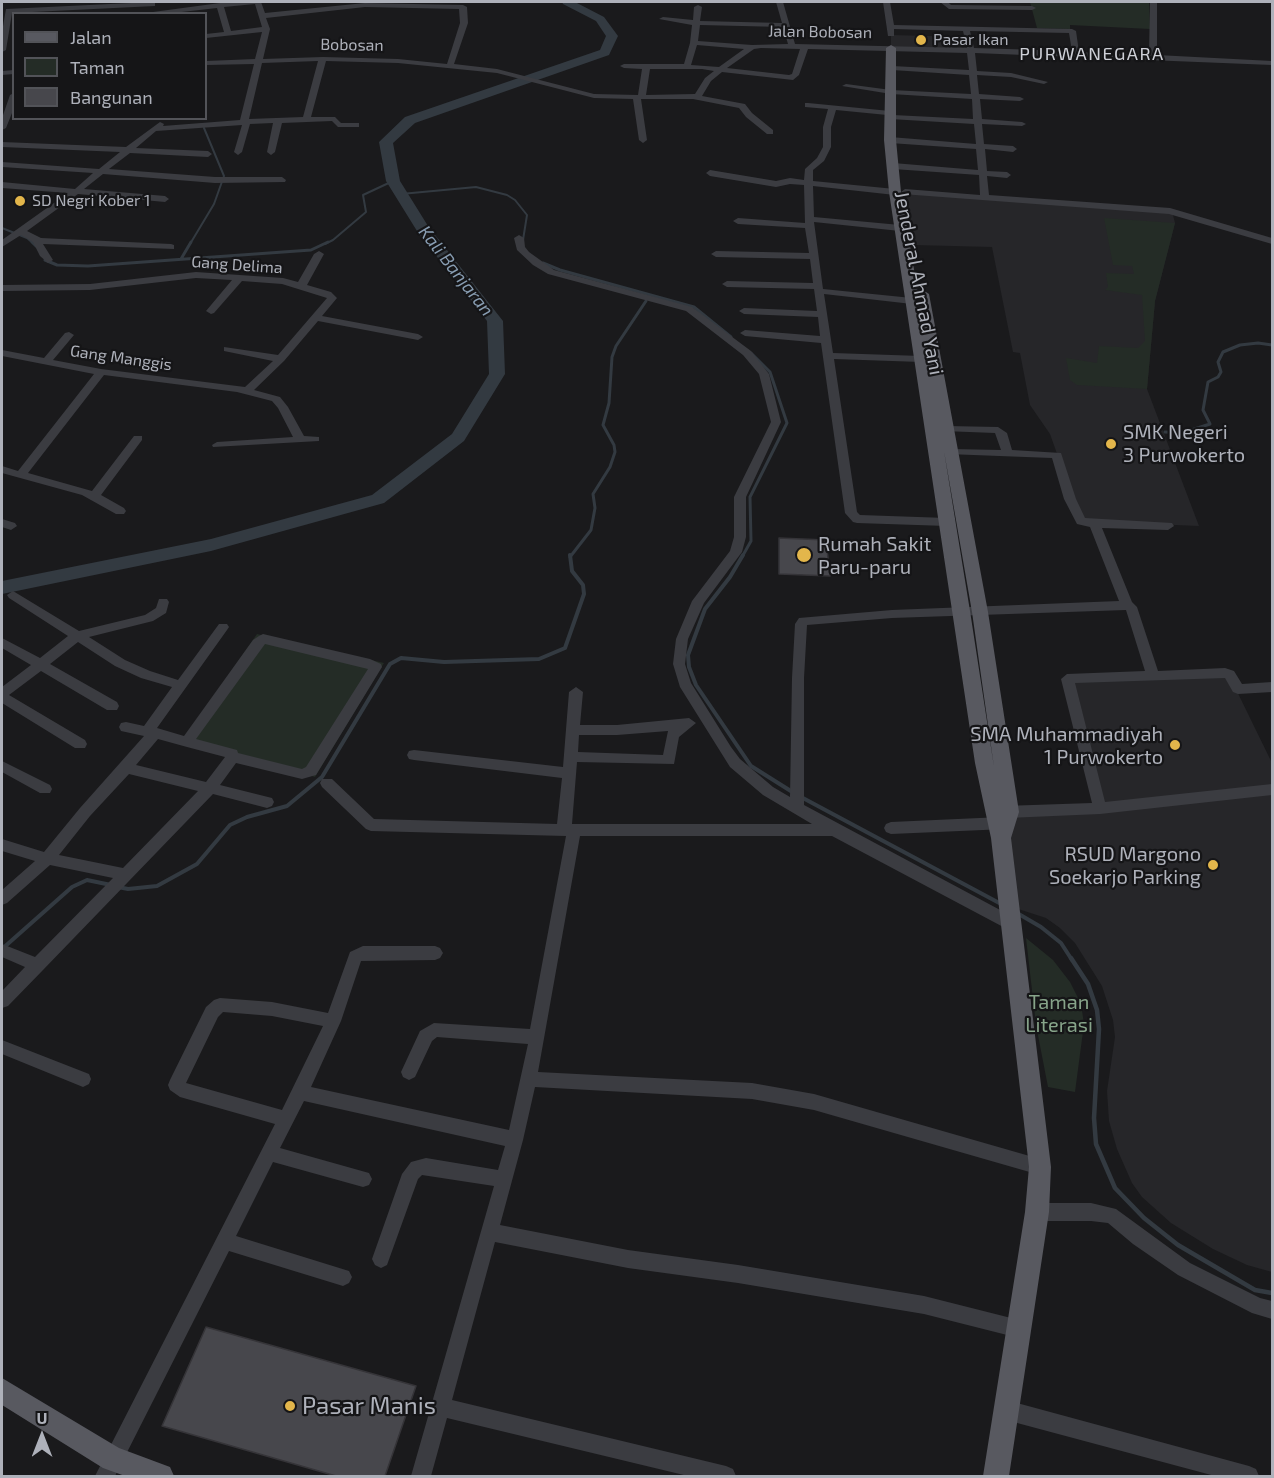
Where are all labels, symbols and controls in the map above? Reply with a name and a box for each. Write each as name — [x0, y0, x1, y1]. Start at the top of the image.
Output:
legend — [12, 12, 207, 120]
street label: Jalan Bobosan — [768, 21, 872, 43]
text: Jalan — [70, 26, 112, 48]
place label: Pasar Ikan — [933, 30, 1008, 50]
marker: Pasar Ikan — [914, 33, 928, 47]
street label: Bobosan — [320, 35, 384, 55]
district label: PURWANEGARA — [1019, 43, 1165, 65]
text: Taman — [70, 56, 125, 78]
text: Bangunan — [70, 86, 153, 108]
street label: Jenderal Ahmad Yani — [889, 189, 949, 377]
place label: SD Negri Kober 1 — [32, 191, 150, 211]
marker: SD Negri Kober 1 — [13, 194, 27, 208]
water label: Kali Banjaran — [414, 222, 498, 320]
street label: Gang Delima — [191, 252, 283, 278]
street label: Gang Manggis — [69, 341, 173, 375]
place label: SMK Negeri 3 Purwokerto — [1123, 420, 1245, 467]
marker: SMK Negeri 3 Purwokerto — [1104, 437, 1118, 451]
place label: Rumah Sakit Paru-paru — [818, 532, 931, 579]
marker: Rumah Sakit Paru-paru — [795, 546, 813, 564]
place label: SMA Muhammadiyah 1 Purwokerto — [970, 722, 1163, 769]
marker: SMA Muhammadiyah 1 Purwokerto — [1168, 738, 1182, 752]
place label: RSUD Margono Soekarjo Parking — [1049, 842, 1201, 889]
marker: RSUD Margono Soekarjo Parking — [1206, 858, 1220, 872]
park label: Taman Literasi — [1025, 990, 1093, 1037]
place label: Pasar Manis — [302, 1392, 436, 1420]
marker: Pasar Manis — [283, 1399, 297, 1413]
north arrow — [12, 1406, 72, 1466]
text: U — [37, 1408, 47, 1427]

